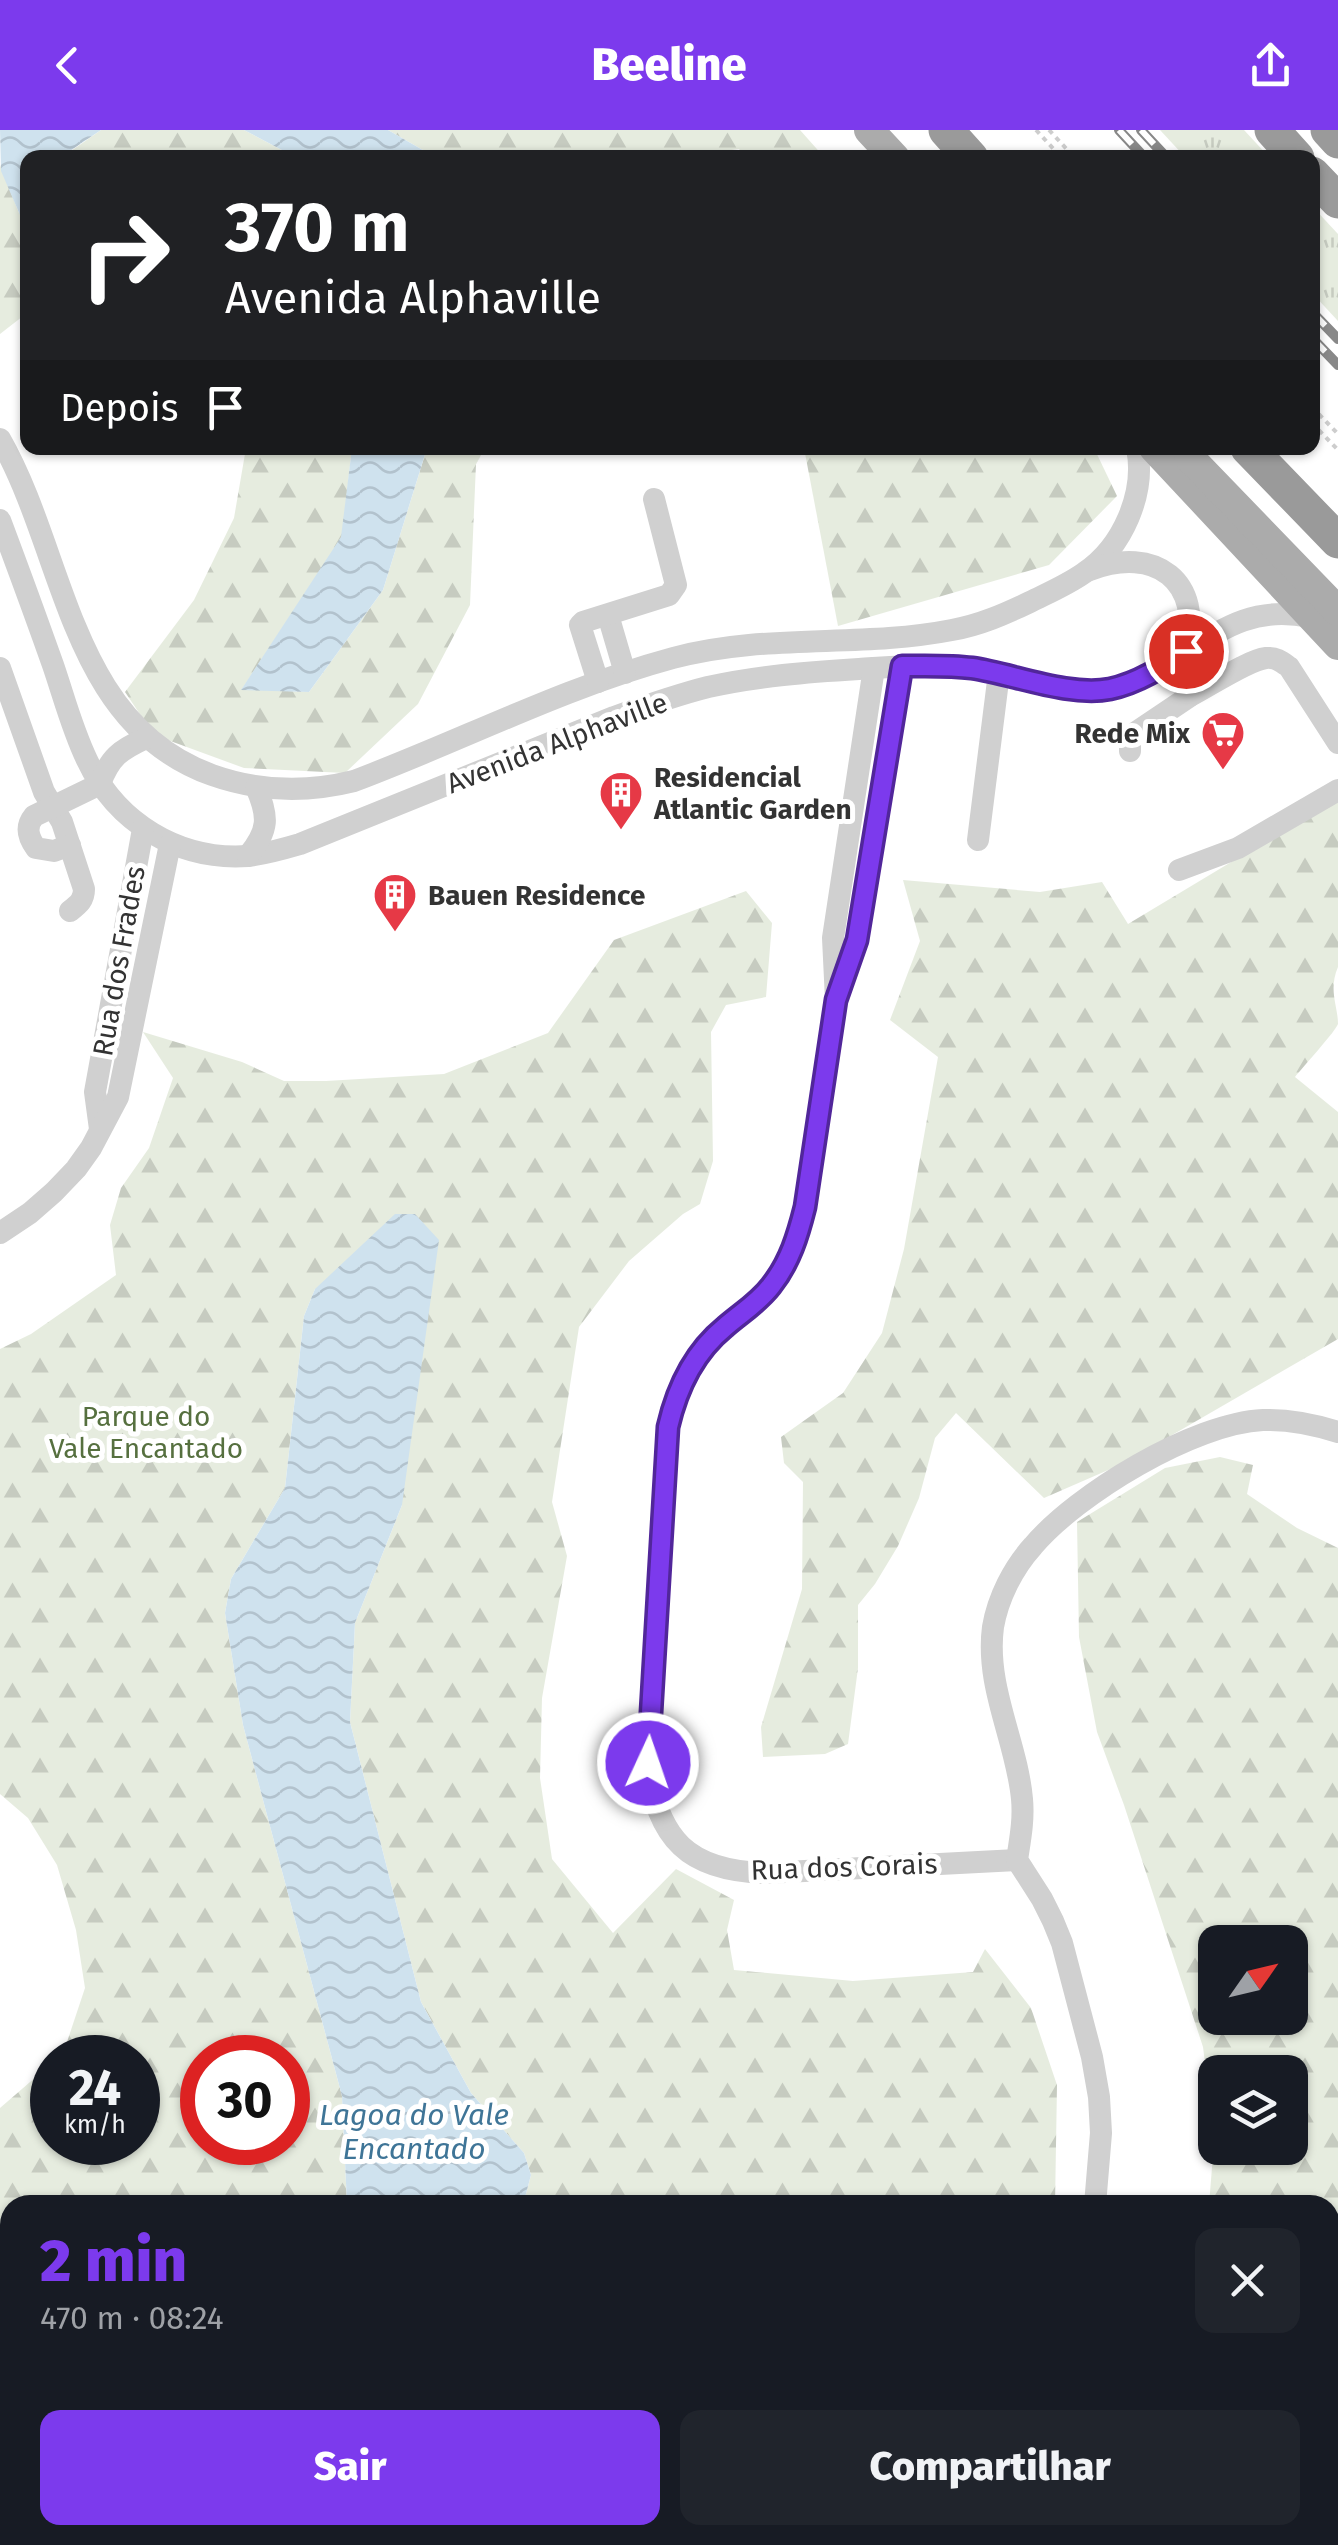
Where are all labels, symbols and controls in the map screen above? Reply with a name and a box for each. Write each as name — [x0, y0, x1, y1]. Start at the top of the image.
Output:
icon: back — [40, 38, 95, 93]
text: Beeline — [592, 38, 746, 92]
icon: share — [1243, 38, 1298, 93]
text: 370 m — [225, 186, 410, 270]
icon: right — [60, 190, 190, 320]
text: Avenida Alphaville — [225, 271, 601, 325]
icon: arrive — [198, 380, 253, 435]
text: Depois — [60, 385, 178, 431]
pin — [1144, 609, 1229, 694]
icon: arrive — [1159, 624, 1214, 679]
street label: Avenida Alphaville — [442, 686, 672, 800]
supermarket icon: Rede Mix — [1200, 710, 1246, 771]
place label: Rede Mix — [1075, 717, 1191, 750]
place label: Residencial Atlantic Garden — [653, 761, 852, 826]
building icon: Residencial Atlantic Garden — [598, 770, 644, 831]
street label: Rua dos Frades — [86, 863, 152, 1059]
building icon: Bauen Residence — [372, 872, 418, 933]
place label: Bauen Residence — [428, 879, 645, 912]
park label: Parque do Vale Encantado — [49, 1400, 243, 1465]
position arrow — [596, 1711, 700, 1815]
street label: Rua dos Corais — [750, 1847, 938, 1887]
north arrow — [1198, 1925, 1308, 2035]
map controls — [1198, 1925, 1308, 2165]
speed limit sign: 30 — [180, 2035, 310, 2165]
button: layers — [1198, 2055, 1308, 2165]
text: 24 — [69, 2058, 121, 2118]
water label: Lagoa do Vale Encantado — [319, 2097, 509, 2167]
text: km/h — [64, 2110, 126, 2140]
text: 2 min — [40, 2225, 187, 2297]
button: close — [1195, 2228, 1300, 2333]
text: 470 m · 08:24 — [40, 2299, 224, 2337]
button: Sair — [40, 2410, 660, 2525]
button: Compartilhar — [680, 2410, 1300, 2525]

